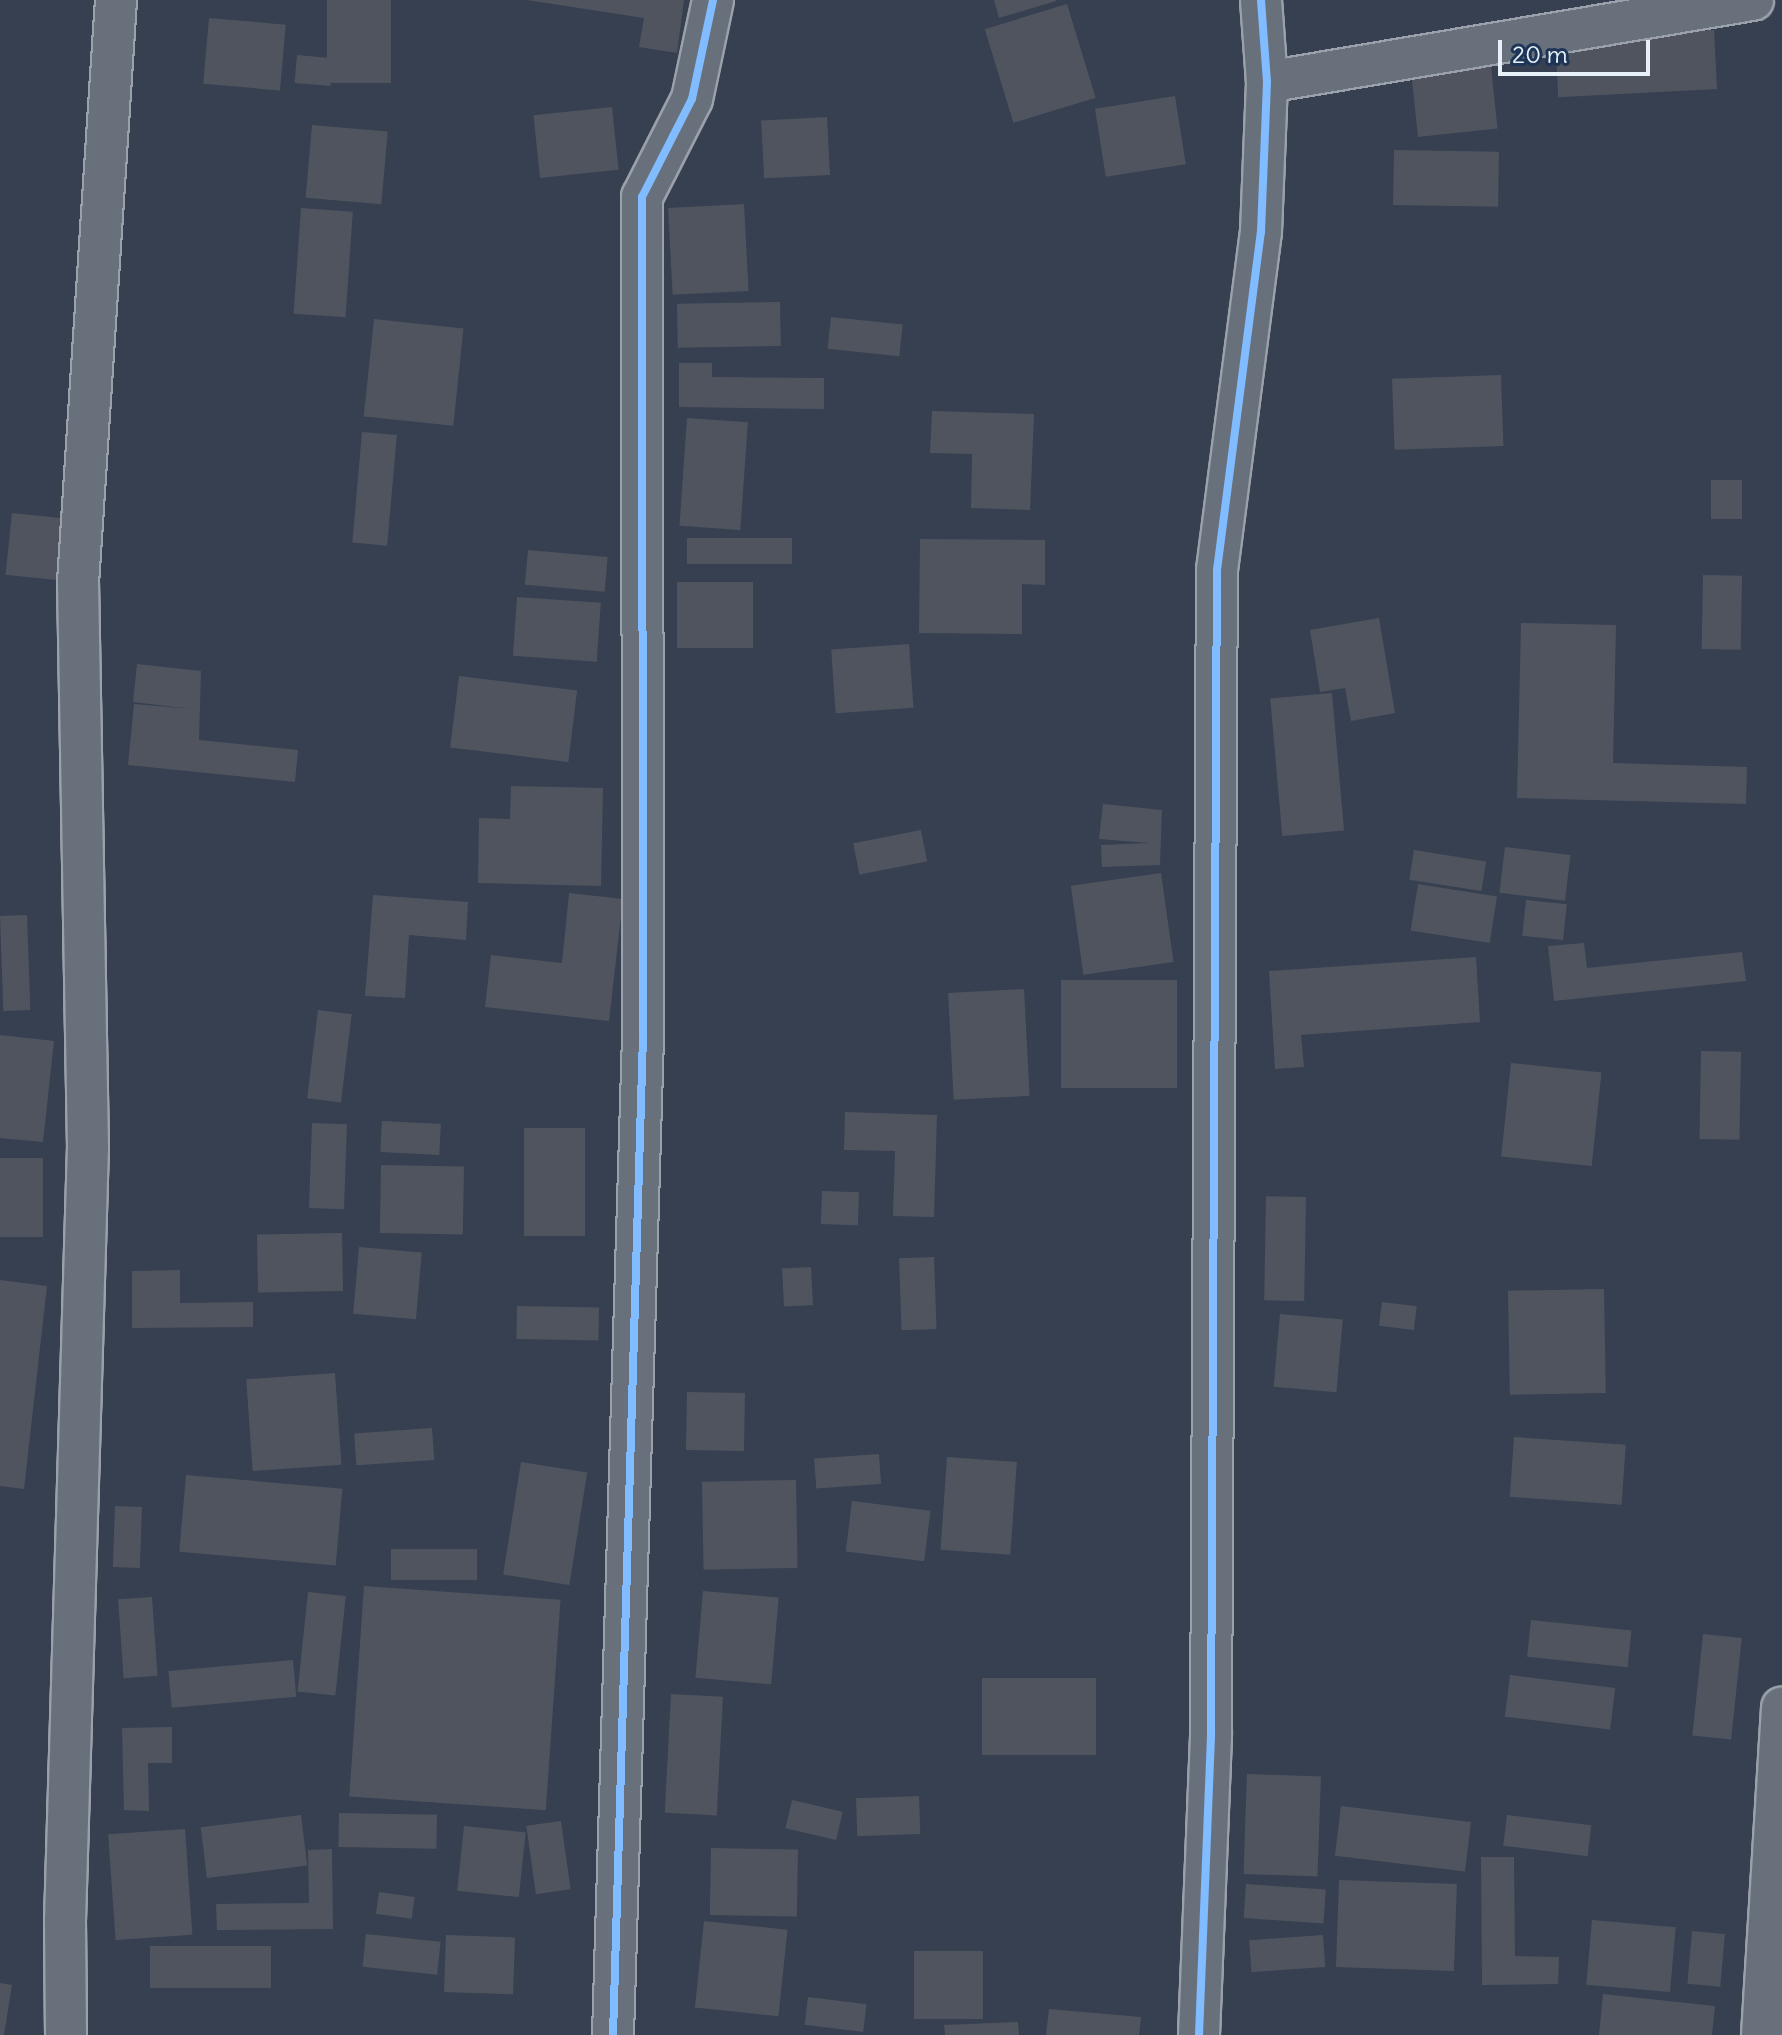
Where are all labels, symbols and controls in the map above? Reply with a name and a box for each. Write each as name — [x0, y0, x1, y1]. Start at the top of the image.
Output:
scale bar — [1502, 24, 1654, 74]
text: 20 m — [1512, 39, 1568, 69]

